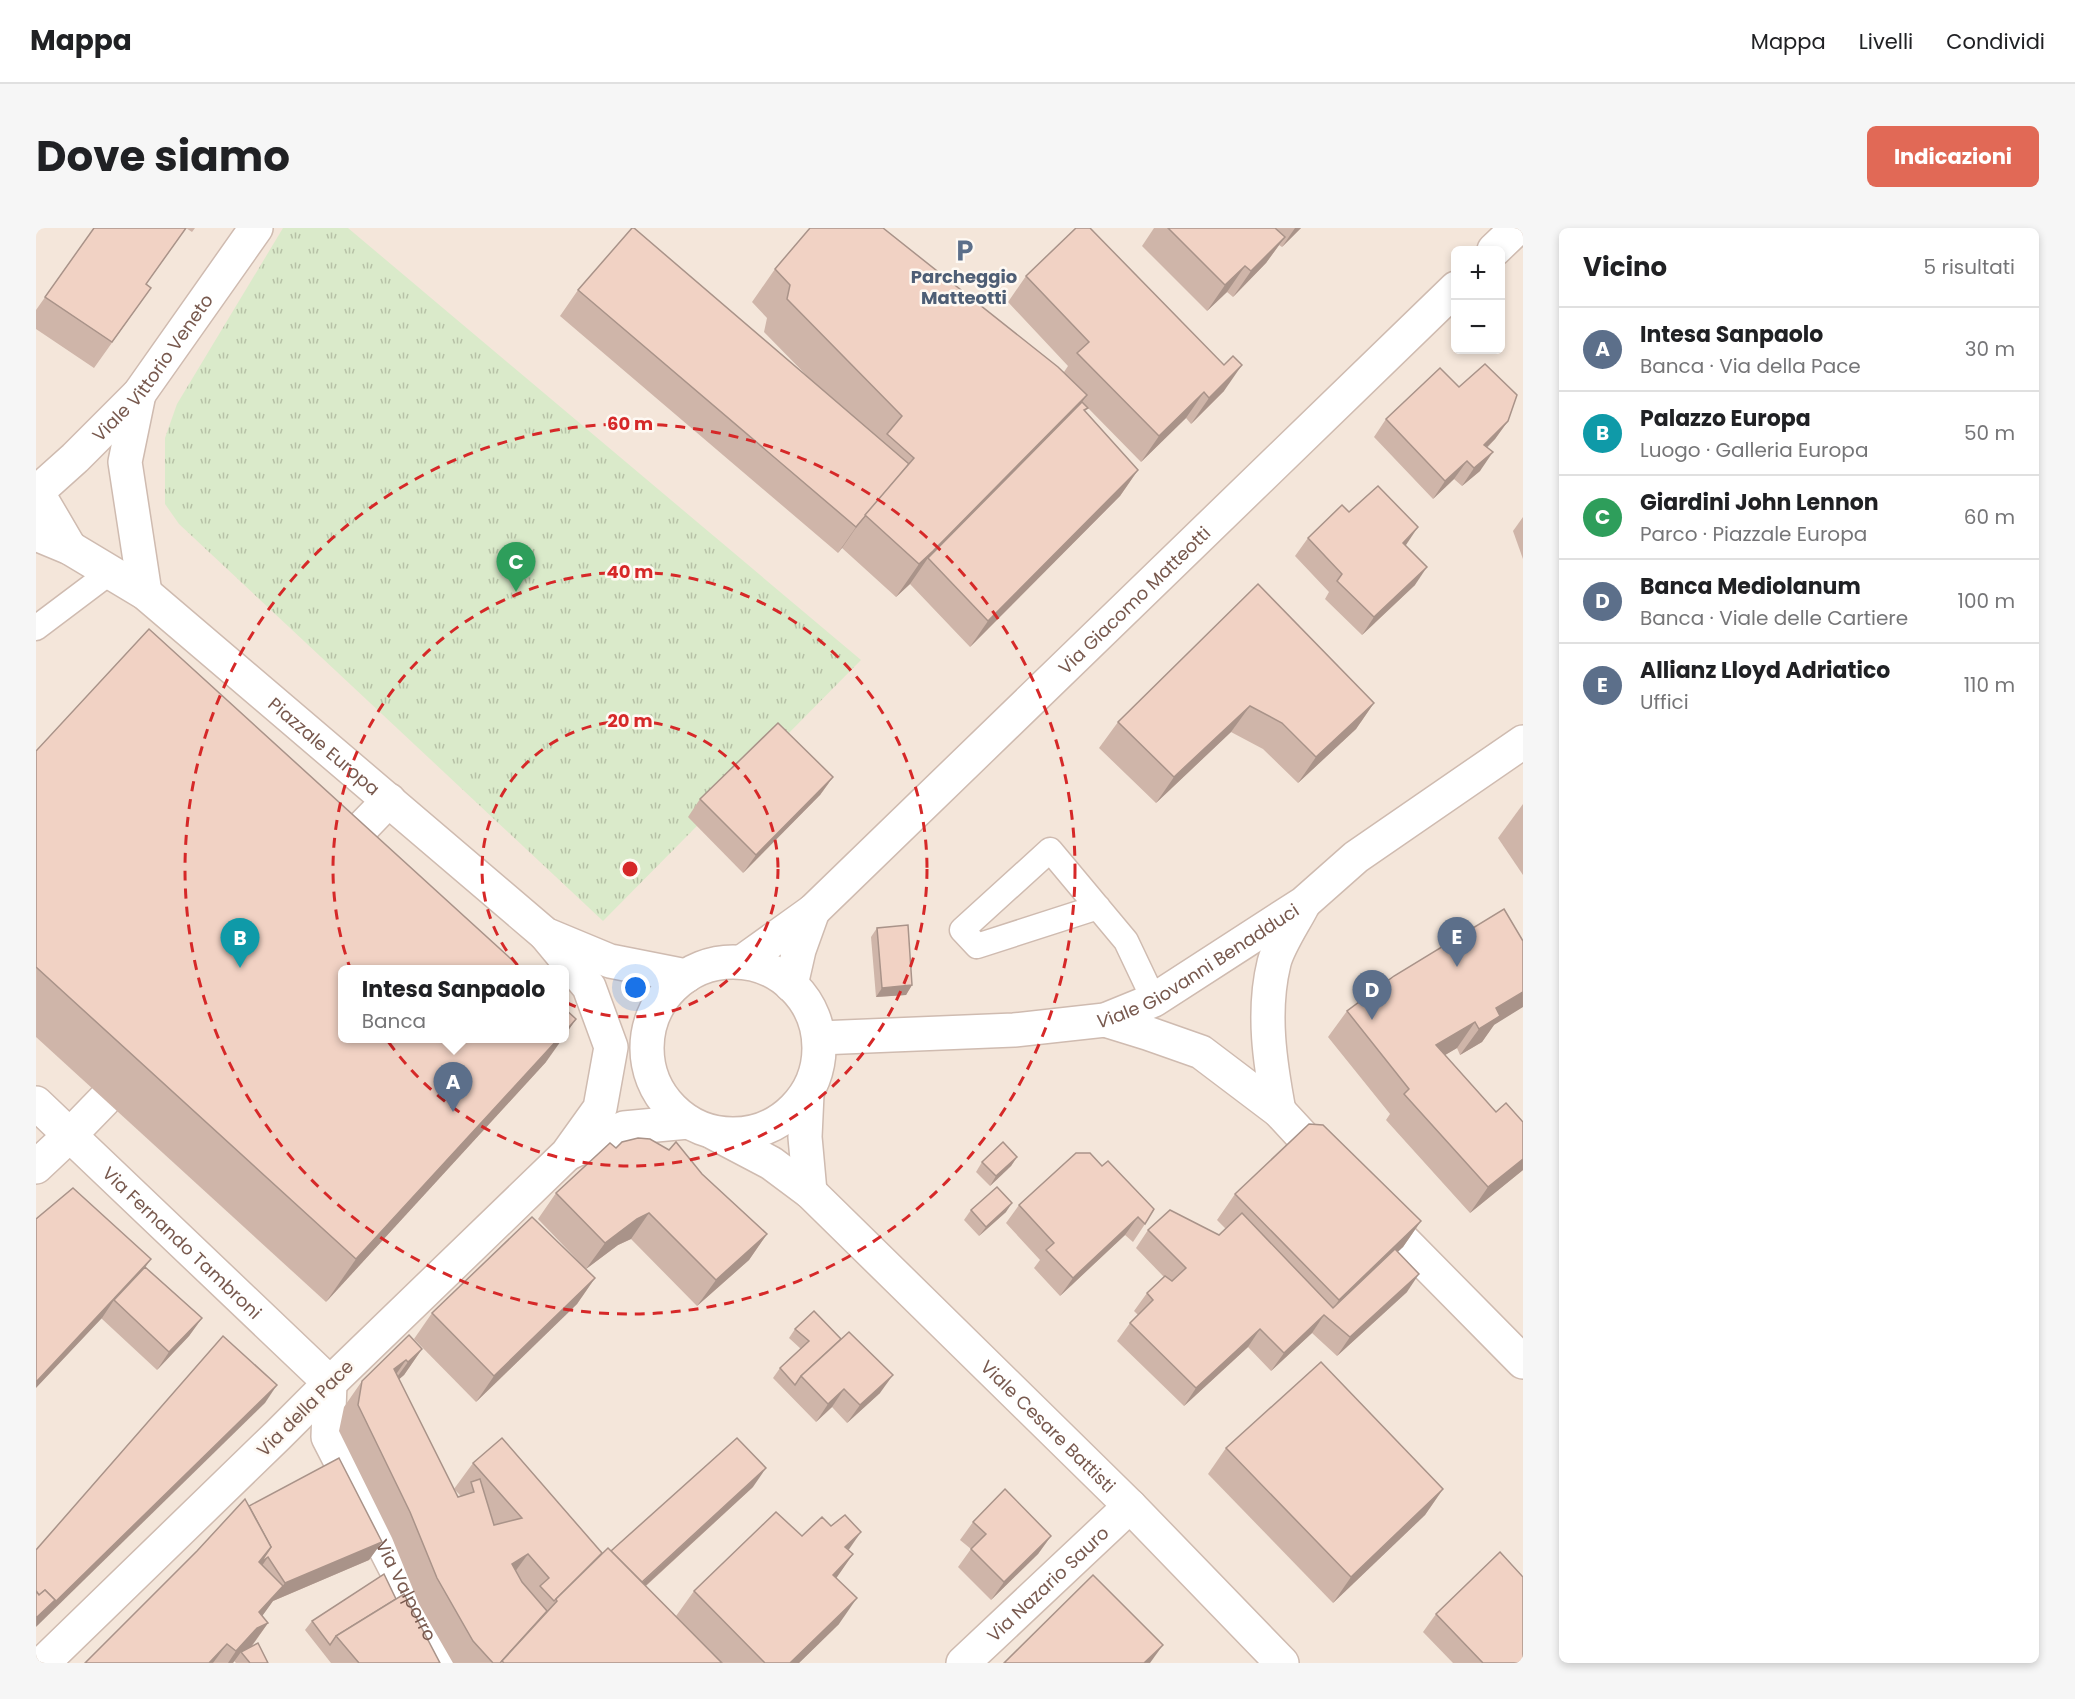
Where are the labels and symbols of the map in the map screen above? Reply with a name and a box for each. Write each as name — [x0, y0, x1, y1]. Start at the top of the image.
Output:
parking icon: Parcheggio Matteotti — [951, 237, 977, 263]
place label: Parcheggio Matteotti — [911, 264, 1017, 310]
street label: Viale Vittorio Veneto — [86, 289, 218, 447]
text: 60 m — [607, 411, 653, 436]
street label: Via Giacomo Matteotti — [1053, 520, 1215, 679]
pin: C — [496, 542, 536, 592]
text: 40 m — [607, 559, 653, 584]
street label: Piazzale Europa — [263, 691, 386, 801]
text: 20 m — [608, 708, 652, 733]
centre of rings — [620, 859, 640, 879]
street label: Viale Giovanni Benadduci — [1095, 897, 1303, 1033]
pin: B — [220, 918, 260, 968]
pin: E — [1438, 918, 1476, 967]
pin: D — [1352, 970, 1392, 1020]
your location — [621, 973, 650, 1002]
pin: A — [434, 1062, 472, 1112]
street label: Via Fernando Tambroni — [97, 1160, 267, 1324]
street label: Via della Pace — [251, 1354, 359, 1462]
street label: Viale Cesare Battisti — [975, 1354, 1121, 1498]
street label: Via Nazario Sauro — [981, 1520, 1114, 1647]
street label: Via Valporro — [370, 1535, 443, 1645]

